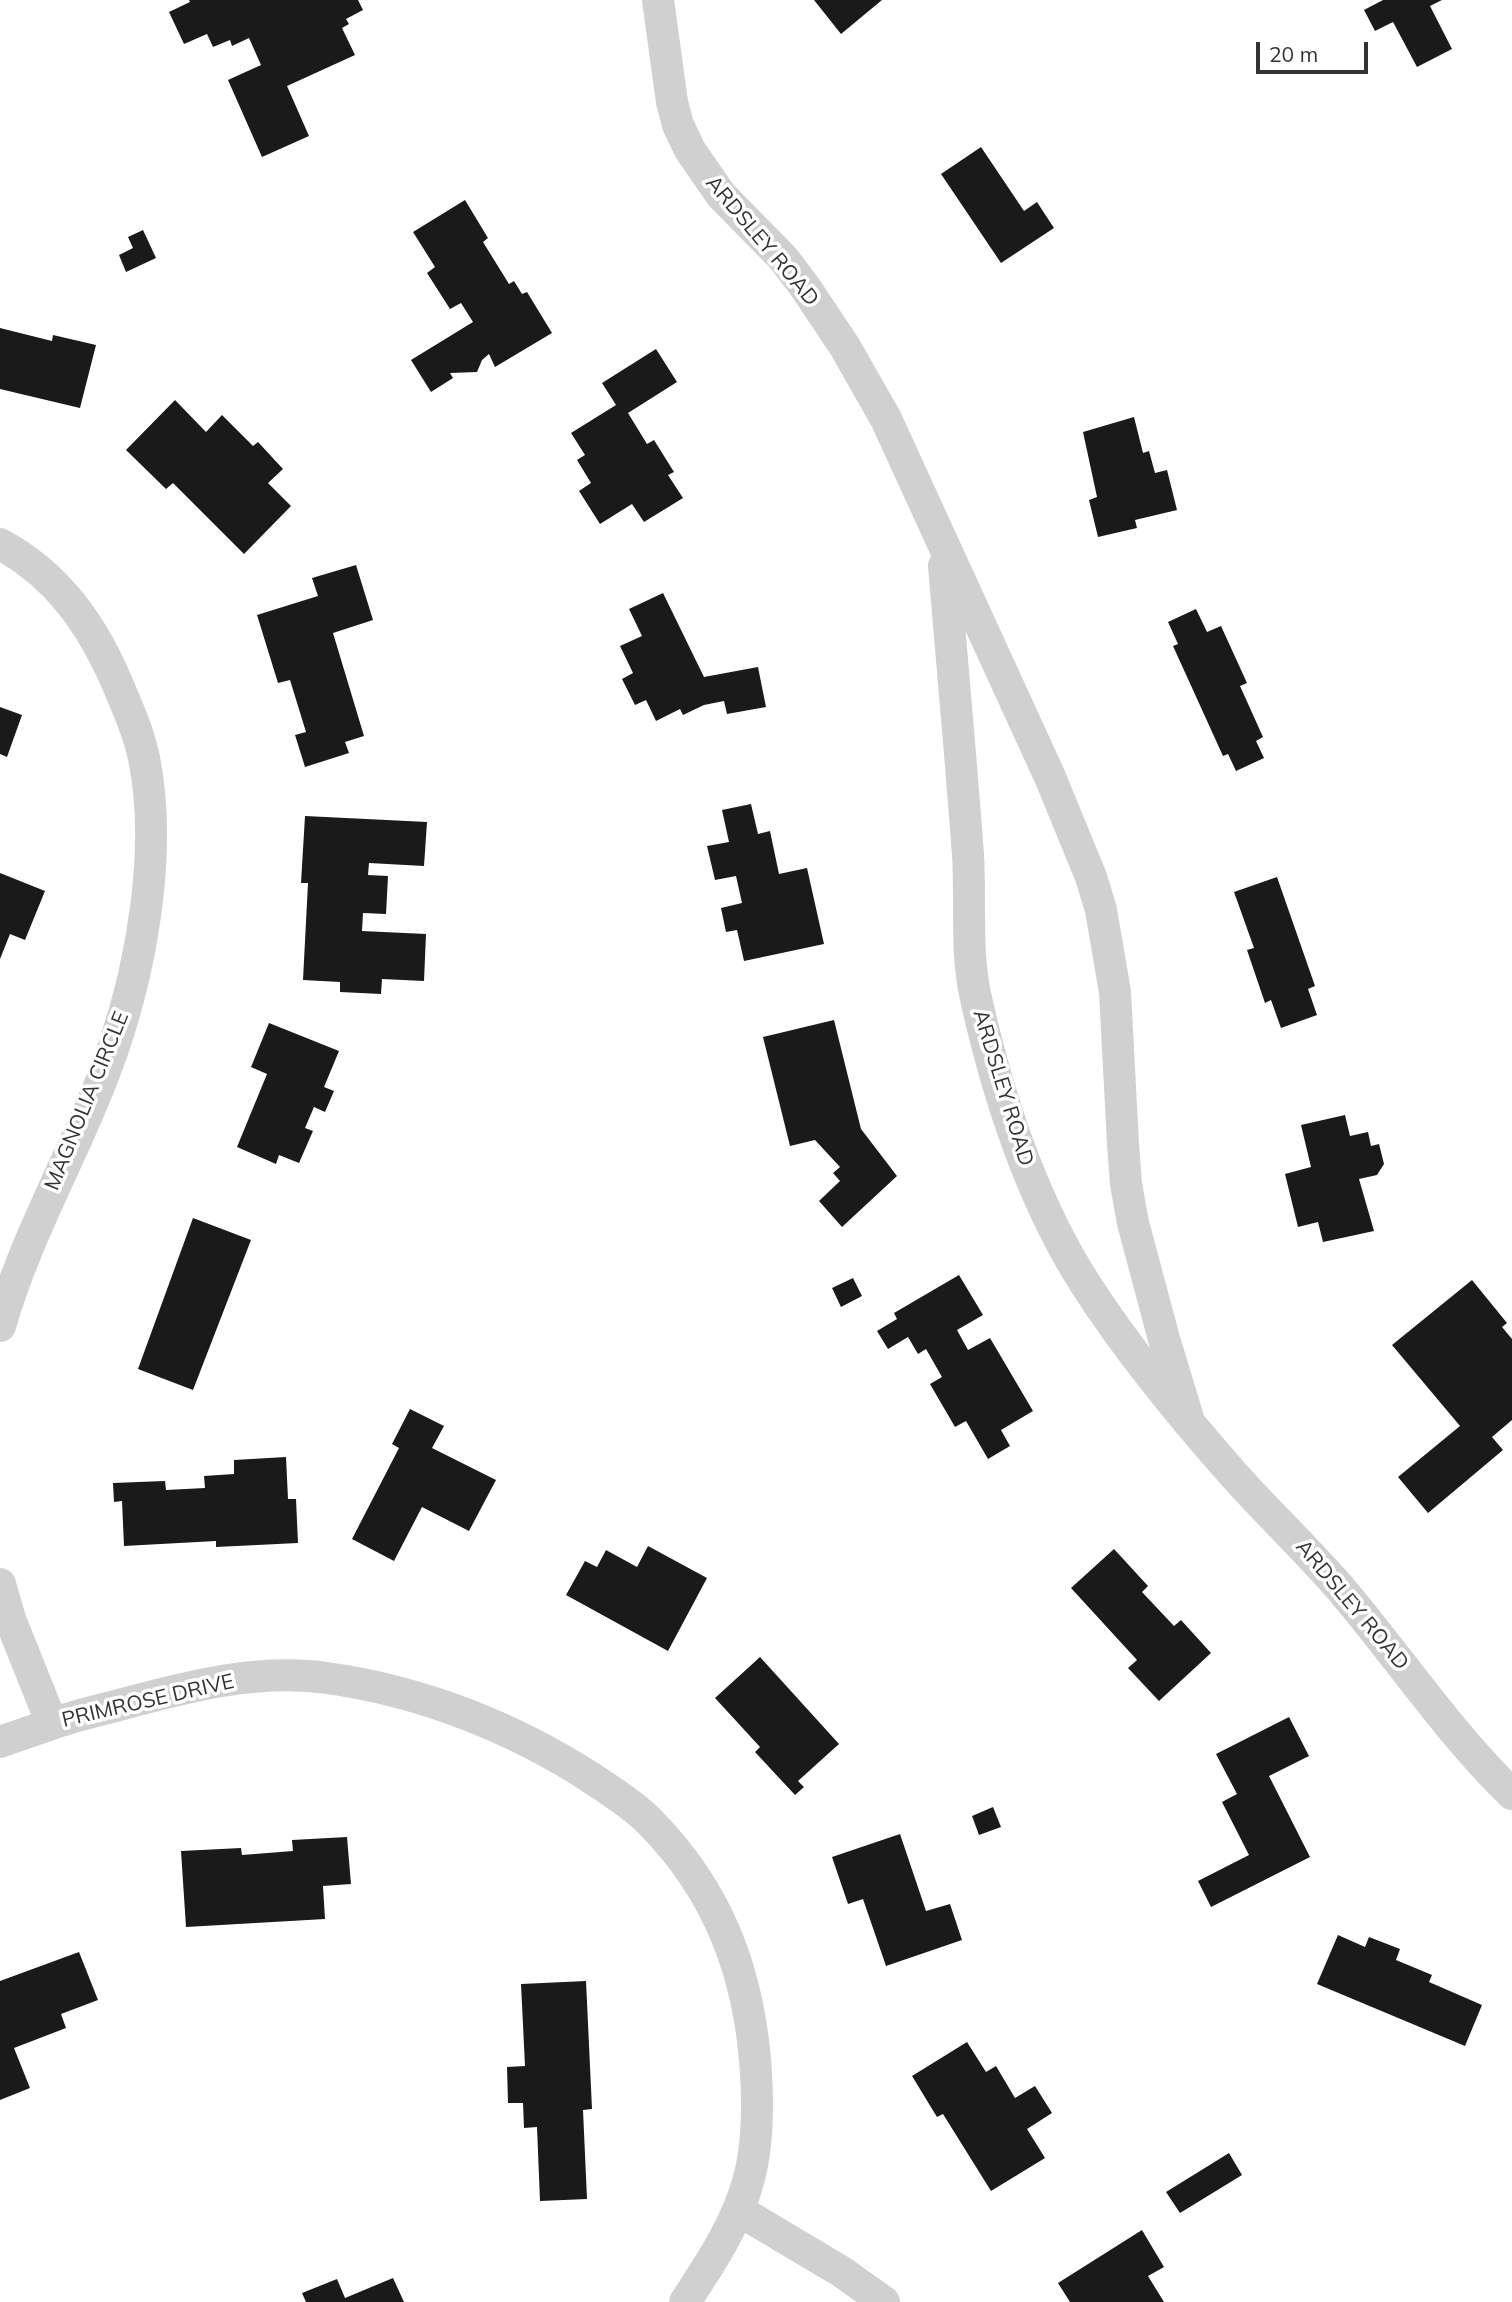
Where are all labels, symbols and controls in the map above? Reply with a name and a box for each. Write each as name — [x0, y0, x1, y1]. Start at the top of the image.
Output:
scale bar — [1260, 28, 1372, 72]
text: 20 m — [1269, 41, 1318, 67]
street label: ARDSLEY ROAD — [700, 171, 824, 311]
street label: ARDSLEY ROAD — [967, 1007, 1039, 1169]
street label: MAGNOLIA CIRCLE — [40, 1008, 134, 1194]
street label: ARDSLEY ROAD — [1290, 1535, 1414, 1675]
street label: PRIMROSE DRIVE — [59, 1669, 237, 1733]

